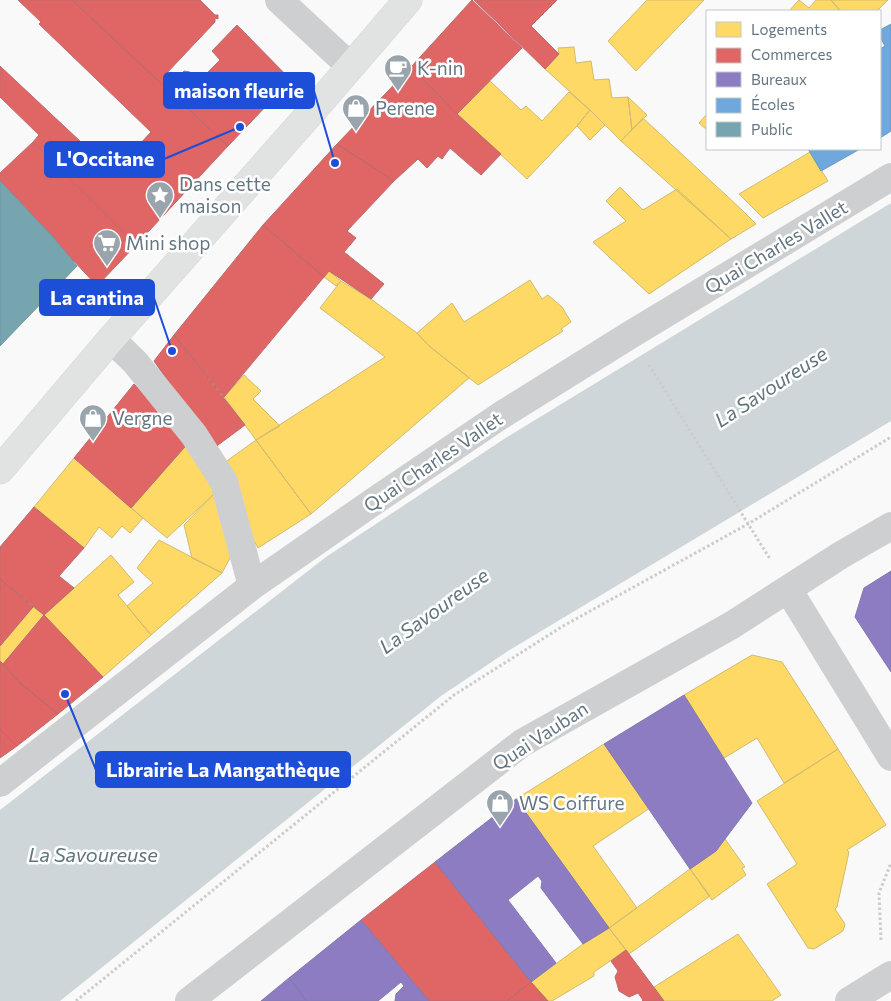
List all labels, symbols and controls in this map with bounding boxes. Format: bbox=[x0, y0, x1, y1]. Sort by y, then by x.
legend bbox=[706, 10, 881, 150]
text: Logements bbox=[751, 20, 827, 38]
text: Commerces bbox=[751, 45, 832, 63]
cafe icon: K-nin bbox=[383, 53, 413, 92]
place label: K-nin bbox=[417, 56, 463, 79]
text: Bureaux bbox=[751, 70, 807, 88]
callout: maison fleurie bbox=[164, 73, 314, 108]
text: maison fleurie bbox=[174, 78, 304, 102]
shop icon: Perene bbox=[341, 93, 371, 132]
text: Écoles bbox=[751, 94, 795, 113]
place label: Perene bbox=[375, 96, 435, 119]
text: Public bbox=[751, 120, 793, 138]
callout: L'Occitane bbox=[45, 142, 164, 177]
text: L'Occitane bbox=[56, 146, 154, 170]
place label: Dans cette maison bbox=[179, 172, 271, 217]
place icon: Dans cette maison bbox=[145, 180, 175, 219]
street label: Quai Charles Vallet bbox=[700, 195, 851, 298]
supermarket icon: Mini shop bbox=[92, 228, 122, 267]
place label: Mini shop bbox=[126, 231, 211, 254]
callout: La cantina bbox=[40, 280, 154, 315]
text: La cantina bbox=[50, 285, 144, 309]
water label: La Savoureuse bbox=[710, 341, 832, 432]
shop icon: Vergne bbox=[78, 403, 108, 442]
place label: Vergne bbox=[112, 406, 173, 429]
street label: Quai Charles Vallet bbox=[359, 407, 507, 517]
water label: La Savoureuse bbox=[374, 562, 493, 658]
street label: Quai Vauban bbox=[488, 696, 592, 775]
callout: Librairie La Mangathèque bbox=[96, 752, 350, 787]
text: Librairie La Mangathèque bbox=[106, 757, 340, 781]
shop icon: WS Coiffure bbox=[485, 788, 515, 827]
place label: WS Coiffure bbox=[519, 791, 625, 814]
water label: La Savoureuse bbox=[28, 842, 158, 866]

